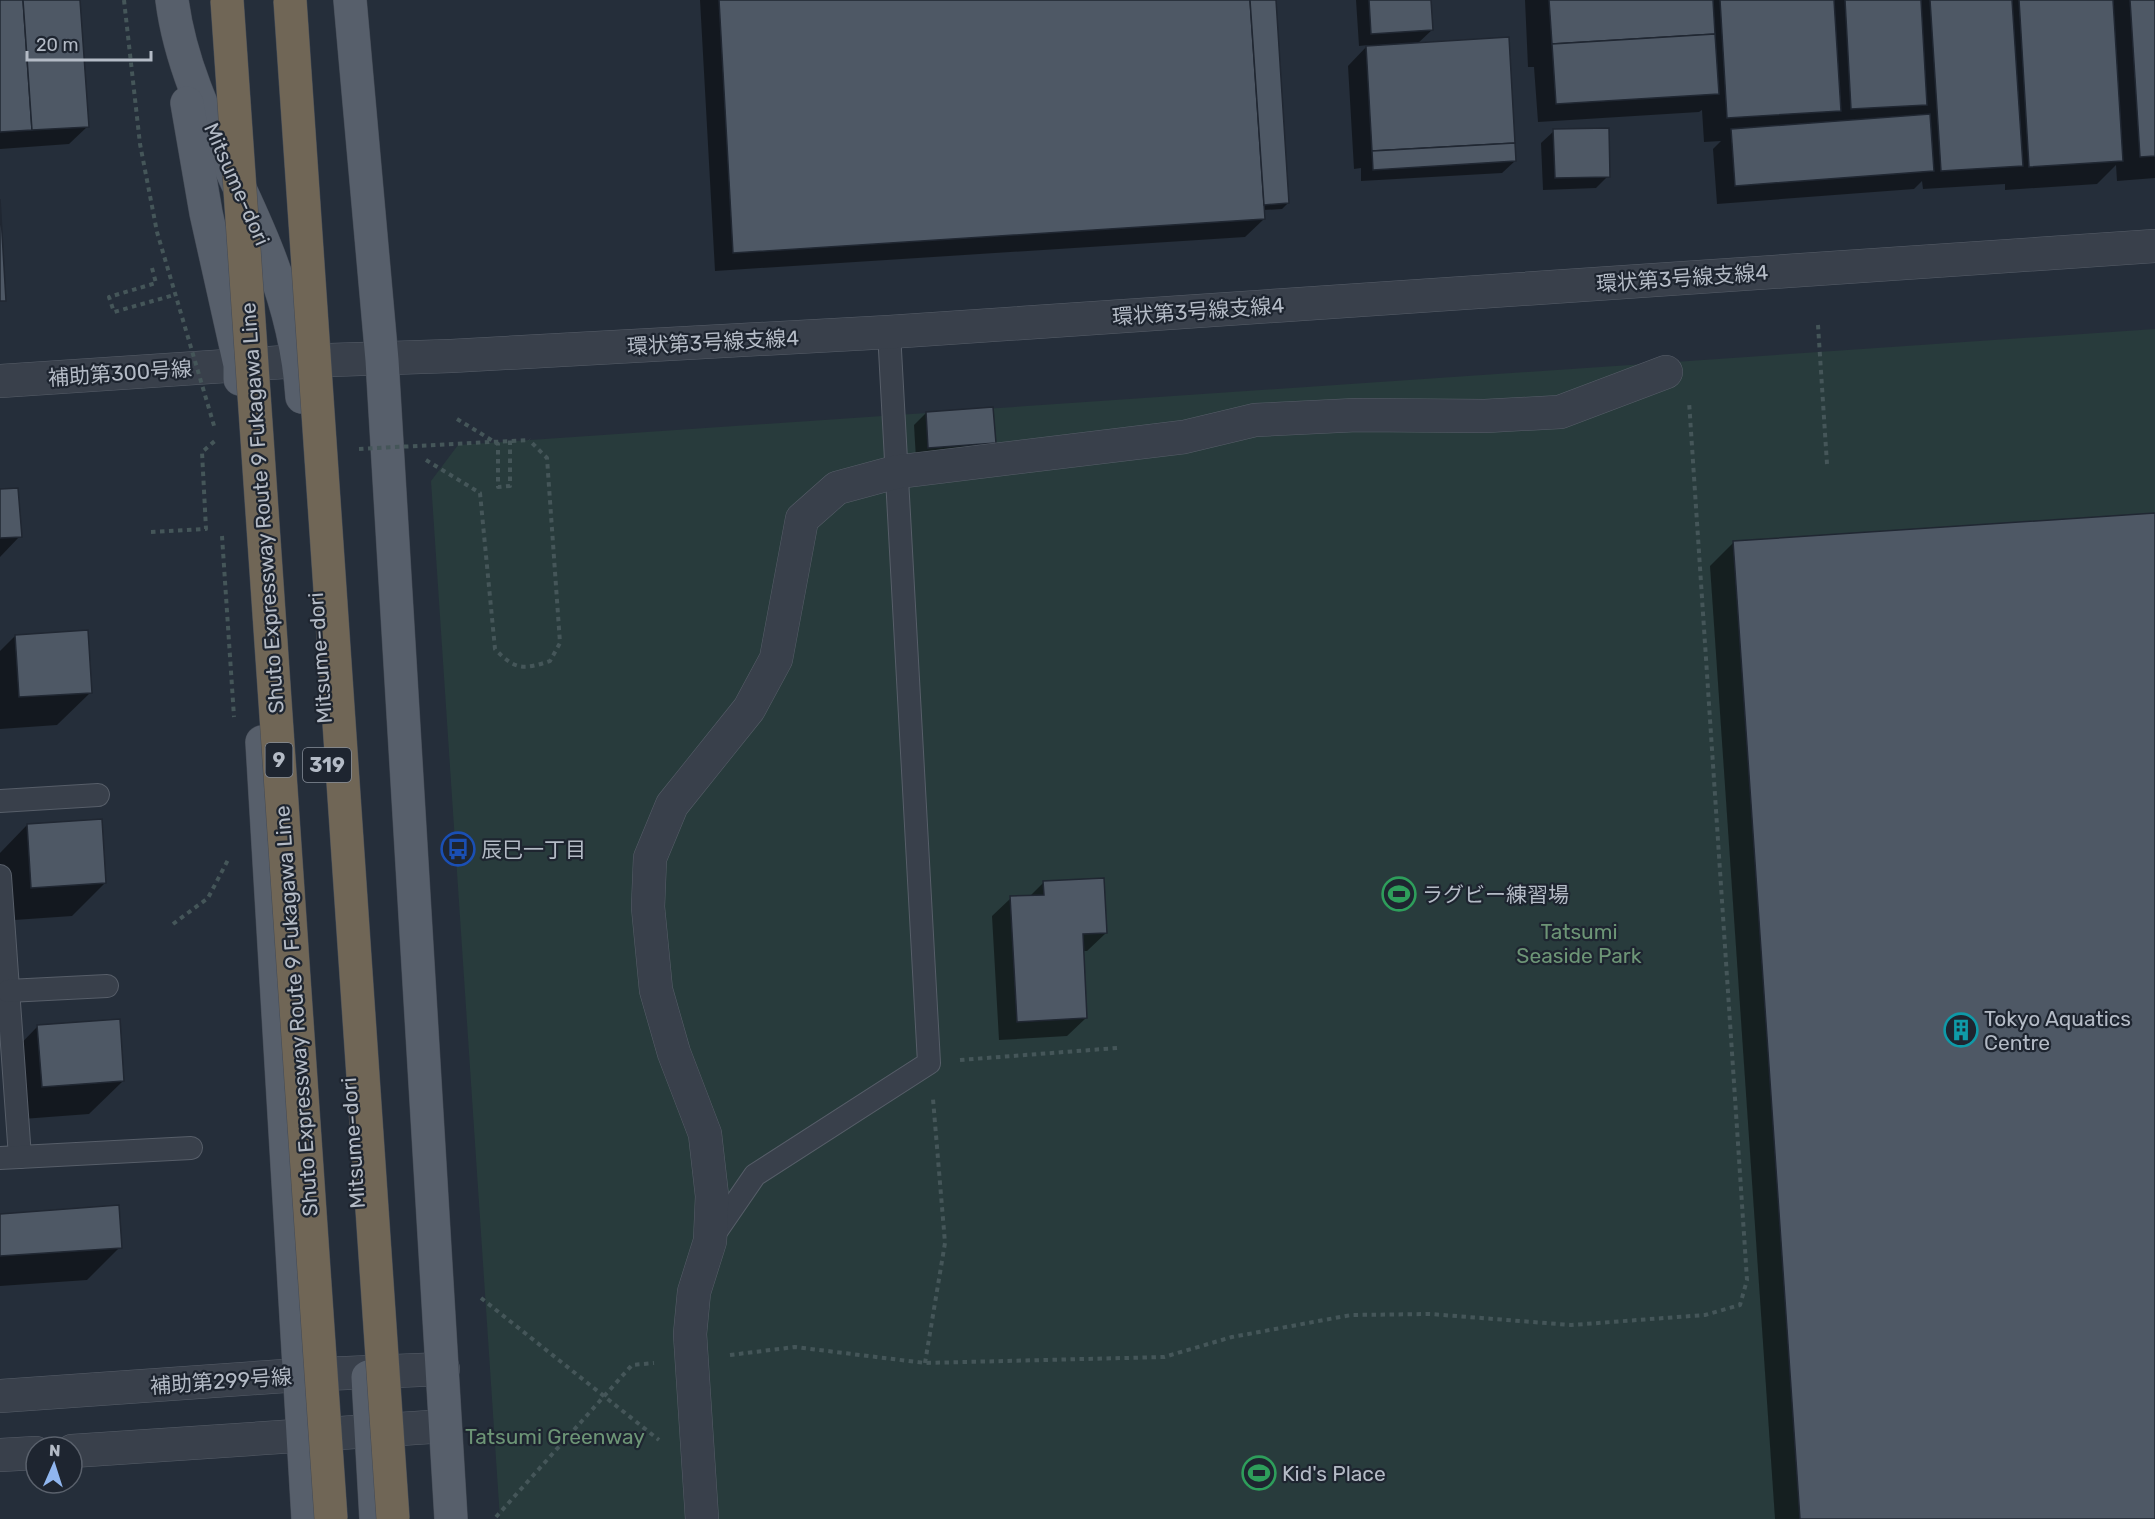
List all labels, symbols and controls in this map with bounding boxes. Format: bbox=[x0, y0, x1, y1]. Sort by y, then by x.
scale bar bbox=[27, 24, 152, 62]
text: 20 m bbox=[36, 34, 78, 56]
street label: Mitsume-dori bbox=[199, 119, 275, 249]
street label: 環状第3号線支線4 bbox=[1595, 260, 1769, 296]
street label: 環状第3号線支線4 bbox=[1111, 293, 1285, 329]
street label: Shuto Expressway Route 9 Fukagawa Line bbox=[235, 302, 289, 714]
street label: 環状第3号線支線4 bbox=[626, 325, 800, 359]
street label: 補助第300号線 bbox=[47, 355, 193, 391]
street label: Mitsume-dori bbox=[303, 592, 337, 724]
road number: 9 bbox=[266, 743, 292, 777]
road number: 319 bbox=[303, 748, 351, 782]
street label: Shuto Expressway Route 9 Fukagawa Line bbox=[269, 805, 323, 1217]
bus stop icon: 辰巳一丁目 bbox=[440, 831, 476, 867]
place label: 辰巳一丁目 bbox=[481, 837, 586, 862]
sports icon: ラグビー練習場 bbox=[1381, 876, 1417, 912]
place label: ラグビー練習場 bbox=[1422, 882, 1569, 907]
park label: Tatsumi Seaside Park bbox=[1516, 919, 1642, 968]
place label: Tokyo Aquatics Centre bbox=[1984, 1006, 2131, 1055]
building icon: Tokyo Aquatics Centre bbox=[1943, 1012, 1979, 1048]
street label: Mitsume-dori bbox=[336, 1077, 370, 1209]
street label: 補助第299号線 bbox=[149, 1364, 293, 1398]
park label: Tatsumi Greenway bbox=[465, 1424, 645, 1449]
north arrow bbox=[24, 1435, 84, 1495]
text: N bbox=[49, 1441, 61, 1460]
sports icon: Kid's Place bbox=[1241, 1455, 1277, 1491]
place label: Kid's Place bbox=[1282, 1461, 1386, 1486]

